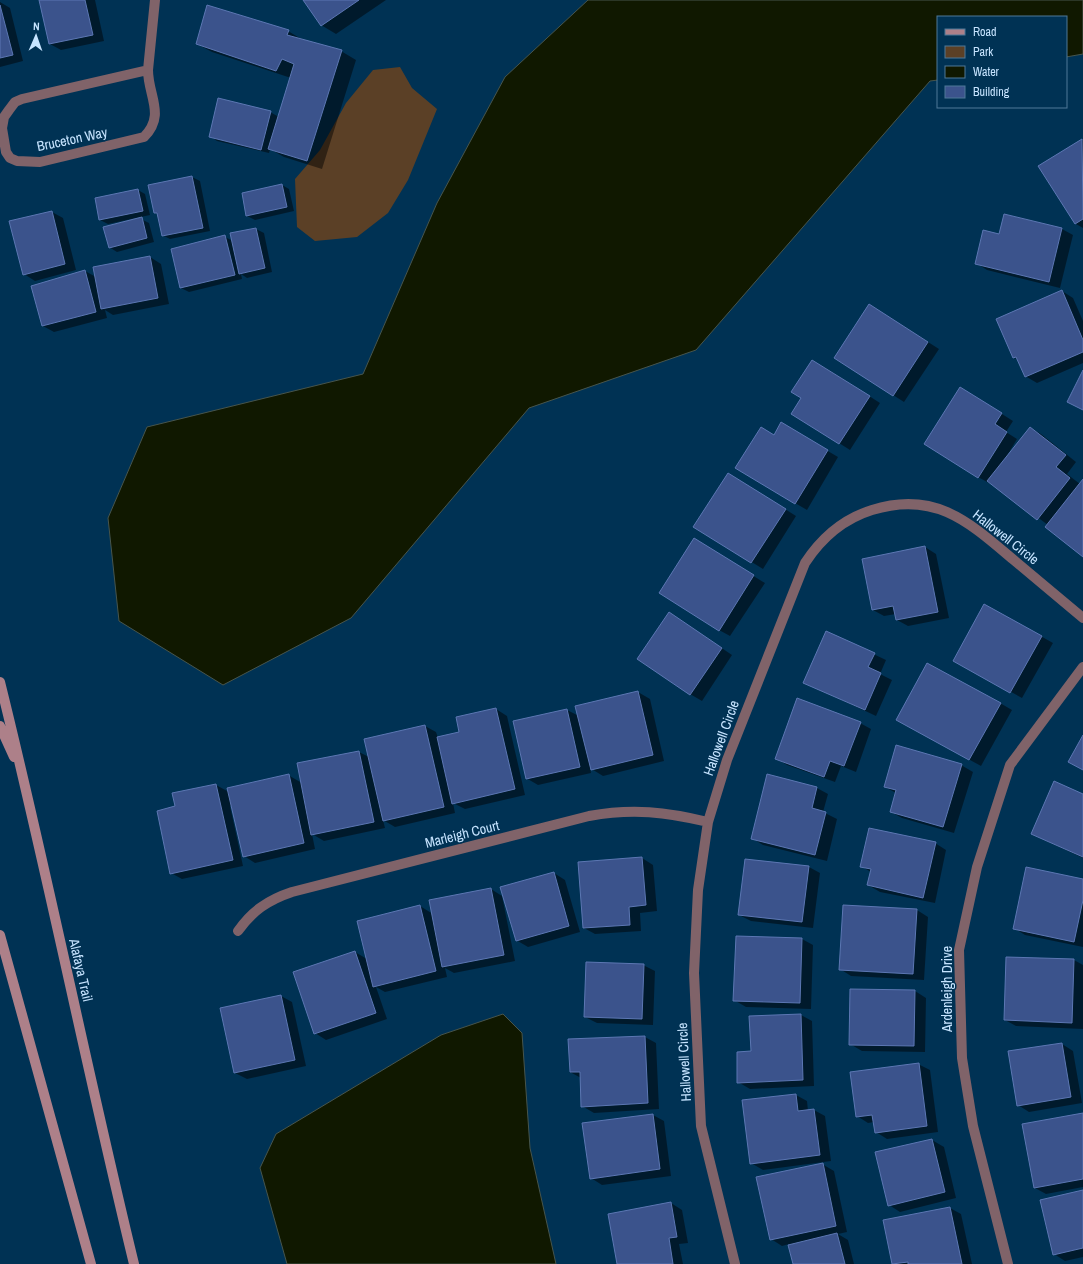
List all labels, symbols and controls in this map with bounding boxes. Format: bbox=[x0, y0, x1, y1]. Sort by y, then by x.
north arrow bbox=[16, 16, 56, 56]
legend bbox=[937, 16, 1067, 108]
text: N bbox=[33, 19, 40, 33]
text: Road bbox=[973, 24, 997, 40]
text: Park bbox=[973, 44, 993, 60]
text: Water bbox=[973, 64, 1000, 80]
text: Building bbox=[973, 84, 1010, 100]
street label: Bruceton Way bbox=[35, 123, 109, 155]
street label: Hallowell Circle bbox=[969, 506, 1043, 568]
street label: Hallowell Circle bbox=[699, 698, 743, 778]
street label: Marleigh Court bbox=[423, 816, 501, 852]
street label: Alafaya Trail bbox=[65, 936, 97, 1003]
street label: Ardenleigh Drive bbox=[938, 946, 956, 1033]
street label: Hallowell Circle bbox=[673, 1022, 695, 1102]

